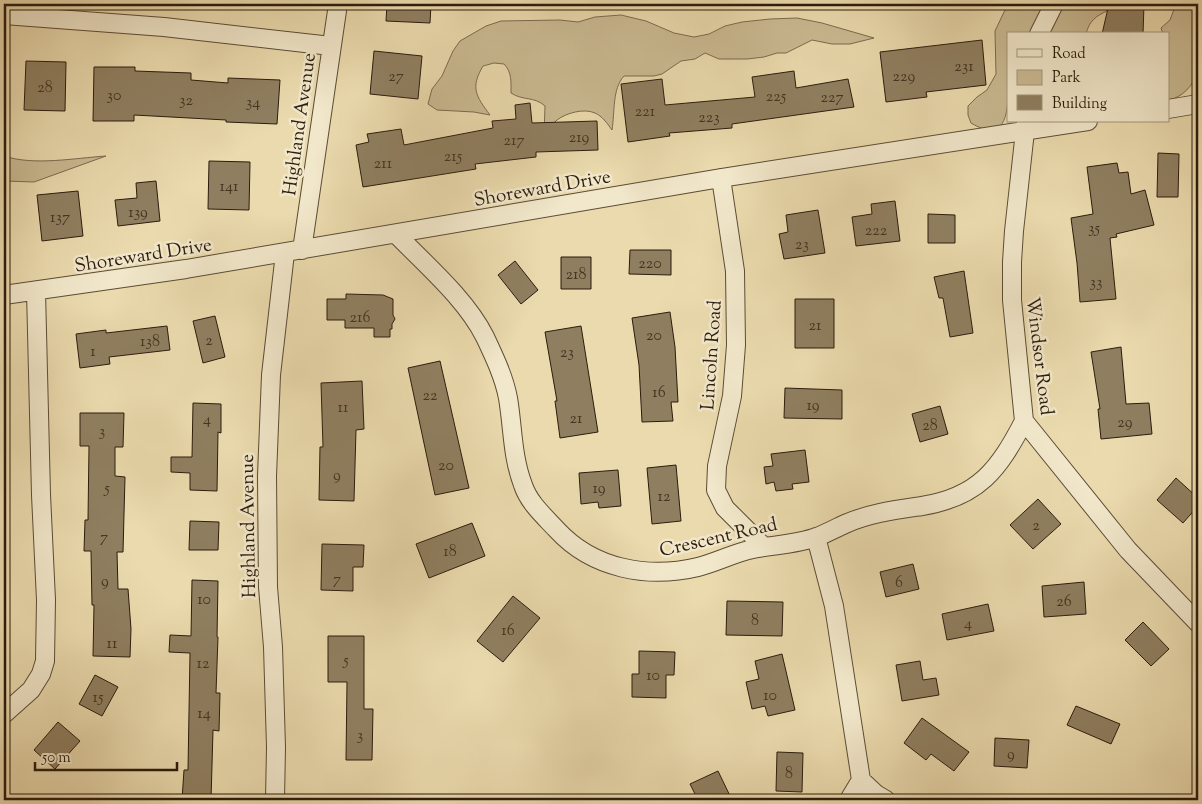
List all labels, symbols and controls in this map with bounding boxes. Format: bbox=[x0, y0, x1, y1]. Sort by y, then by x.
legend bbox=[1007, 32, 1170, 122]
text: Road bbox=[1052, 44, 1086, 65]
street label: Highland Avenue bbox=[277, 51, 324, 198]
house number: 231 bbox=[954, 56, 974, 79]
house number: 27 bbox=[388, 66, 404, 89]
house number: 229 bbox=[893, 66, 916, 89]
text: Park bbox=[1052, 68, 1081, 89]
house number: 28 bbox=[37, 77, 53, 100]
house number: 30 bbox=[107, 85, 121, 108]
house number: 225 bbox=[766, 86, 787, 109]
house number: 227 bbox=[821, 87, 844, 110]
house number: 32 bbox=[179, 90, 193, 113]
house number: 34 bbox=[246, 92, 260, 115]
text: Building bbox=[1052, 94, 1107, 115]
house number: 221 bbox=[635, 101, 656, 124]
house number: 223 bbox=[698, 107, 720, 130]
house number: 219 bbox=[569, 127, 589, 150]
house number: 217 bbox=[504, 130, 524, 153]
house number: 215 bbox=[444, 146, 463, 169]
house number: 211 bbox=[374, 153, 393, 176]
street label: Shoreward Drive bbox=[472, 164, 613, 215]
house number: 141 bbox=[220, 176, 239, 199]
house number: 139 bbox=[128, 202, 148, 225]
house number: 137 bbox=[50, 207, 70, 230]
house number: 35 bbox=[1088, 218, 1100, 241]
house number: 222 bbox=[865, 220, 888, 243]
street label: Shoreward Drive bbox=[73, 232, 214, 281]
house number: 23 bbox=[795, 234, 809, 257]
house number: 220 bbox=[638, 253, 662, 276]
house number: 218 bbox=[566, 264, 586, 287]
house number: 33 bbox=[1090, 272, 1102, 295]
street label: Windsor Road bbox=[1018, 296, 1059, 417]
street label: Lincoln Road bbox=[695, 299, 730, 411]
house number: 216 bbox=[350, 307, 370, 330]
house number: 21 bbox=[809, 315, 822, 338]
house number: 20 bbox=[646, 325, 662, 348]
house number: 2 bbox=[205, 330, 213, 353]
house number: 138 bbox=[140, 331, 160, 354]
house number: 1 bbox=[90, 341, 96, 364]
house number: 23 bbox=[560, 342, 574, 365]
house number: 16 bbox=[652, 382, 666, 405]
house number: 22 bbox=[423, 385, 438, 408]
house number: 19 bbox=[806, 395, 820, 418]
house number: 11 bbox=[338, 397, 349, 420]
house number: 21 bbox=[570, 408, 583, 431]
house number: 4 bbox=[203, 409, 211, 432]
house number: 29 bbox=[1117, 412, 1133, 435]
house number: 28 bbox=[922, 415, 938, 438]
house number: 3 bbox=[99, 421, 105, 444]
street label: Highland Avenue bbox=[235, 454, 264, 598]
house number: 20 bbox=[438, 455, 454, 478]
house number: 9 bbox=[333, 465, 341, 488]
house number: 5 bbox=[103, 478, 110, 501]
house number: 19 bbox=[592, 478, 606, 501]
house number: 12 bbox=[658, 486, 671, 509]
street label: Crescent Road bbox=[657, 512, 780, 565]
house number: 2 bbox=[1032, 515, 1040, 538]
house number: 7 bbox=[100, 527, 108, 550]
house number: 18 bbox=[443, 541, 457, 564]
house number: 7 bbox=[333, 569, 341, 592]
house number: 9 bbox=[101, 571, 109, 594]
house number: 6 bbox=[895, 572, 903, 595]
house number: 10 bbox=[197, 589, 211, 612]
house number: 26 bbox=[1056, 591, 1072, 614]
house number: 8 bbox=[751, 610, 759, 633]
house number: 4 bbox=[964, 613, 972, 636]
house number: 16 bbox=[501, 620, 515, 643]
house number: 11 bbox=[107, 633, 118, 656]
house number: 5 bbox=[342, 650, 349, 673]
house number: 12 bbox=[197, 653, 210, 676]
house number: 10 bbox=[646, 665, 660, 688]
house number: 10 bbox=[763, 685, 777, 708]
house number: 15 bbox=[93, 687, 104, 710]
house number: 14 bbox=[197, 703, 211, 726]
house number: 3 bbox=[357, 725, 363, 748]
scale bar bbox=[35, 739, 178, 771]
house number: 9 bbox=[1007, 744, 1015, 767]
text: 50 m bbox=[41, 748, 71, 769]
house number: 8 bbox=[785, 763, 793, 786]

